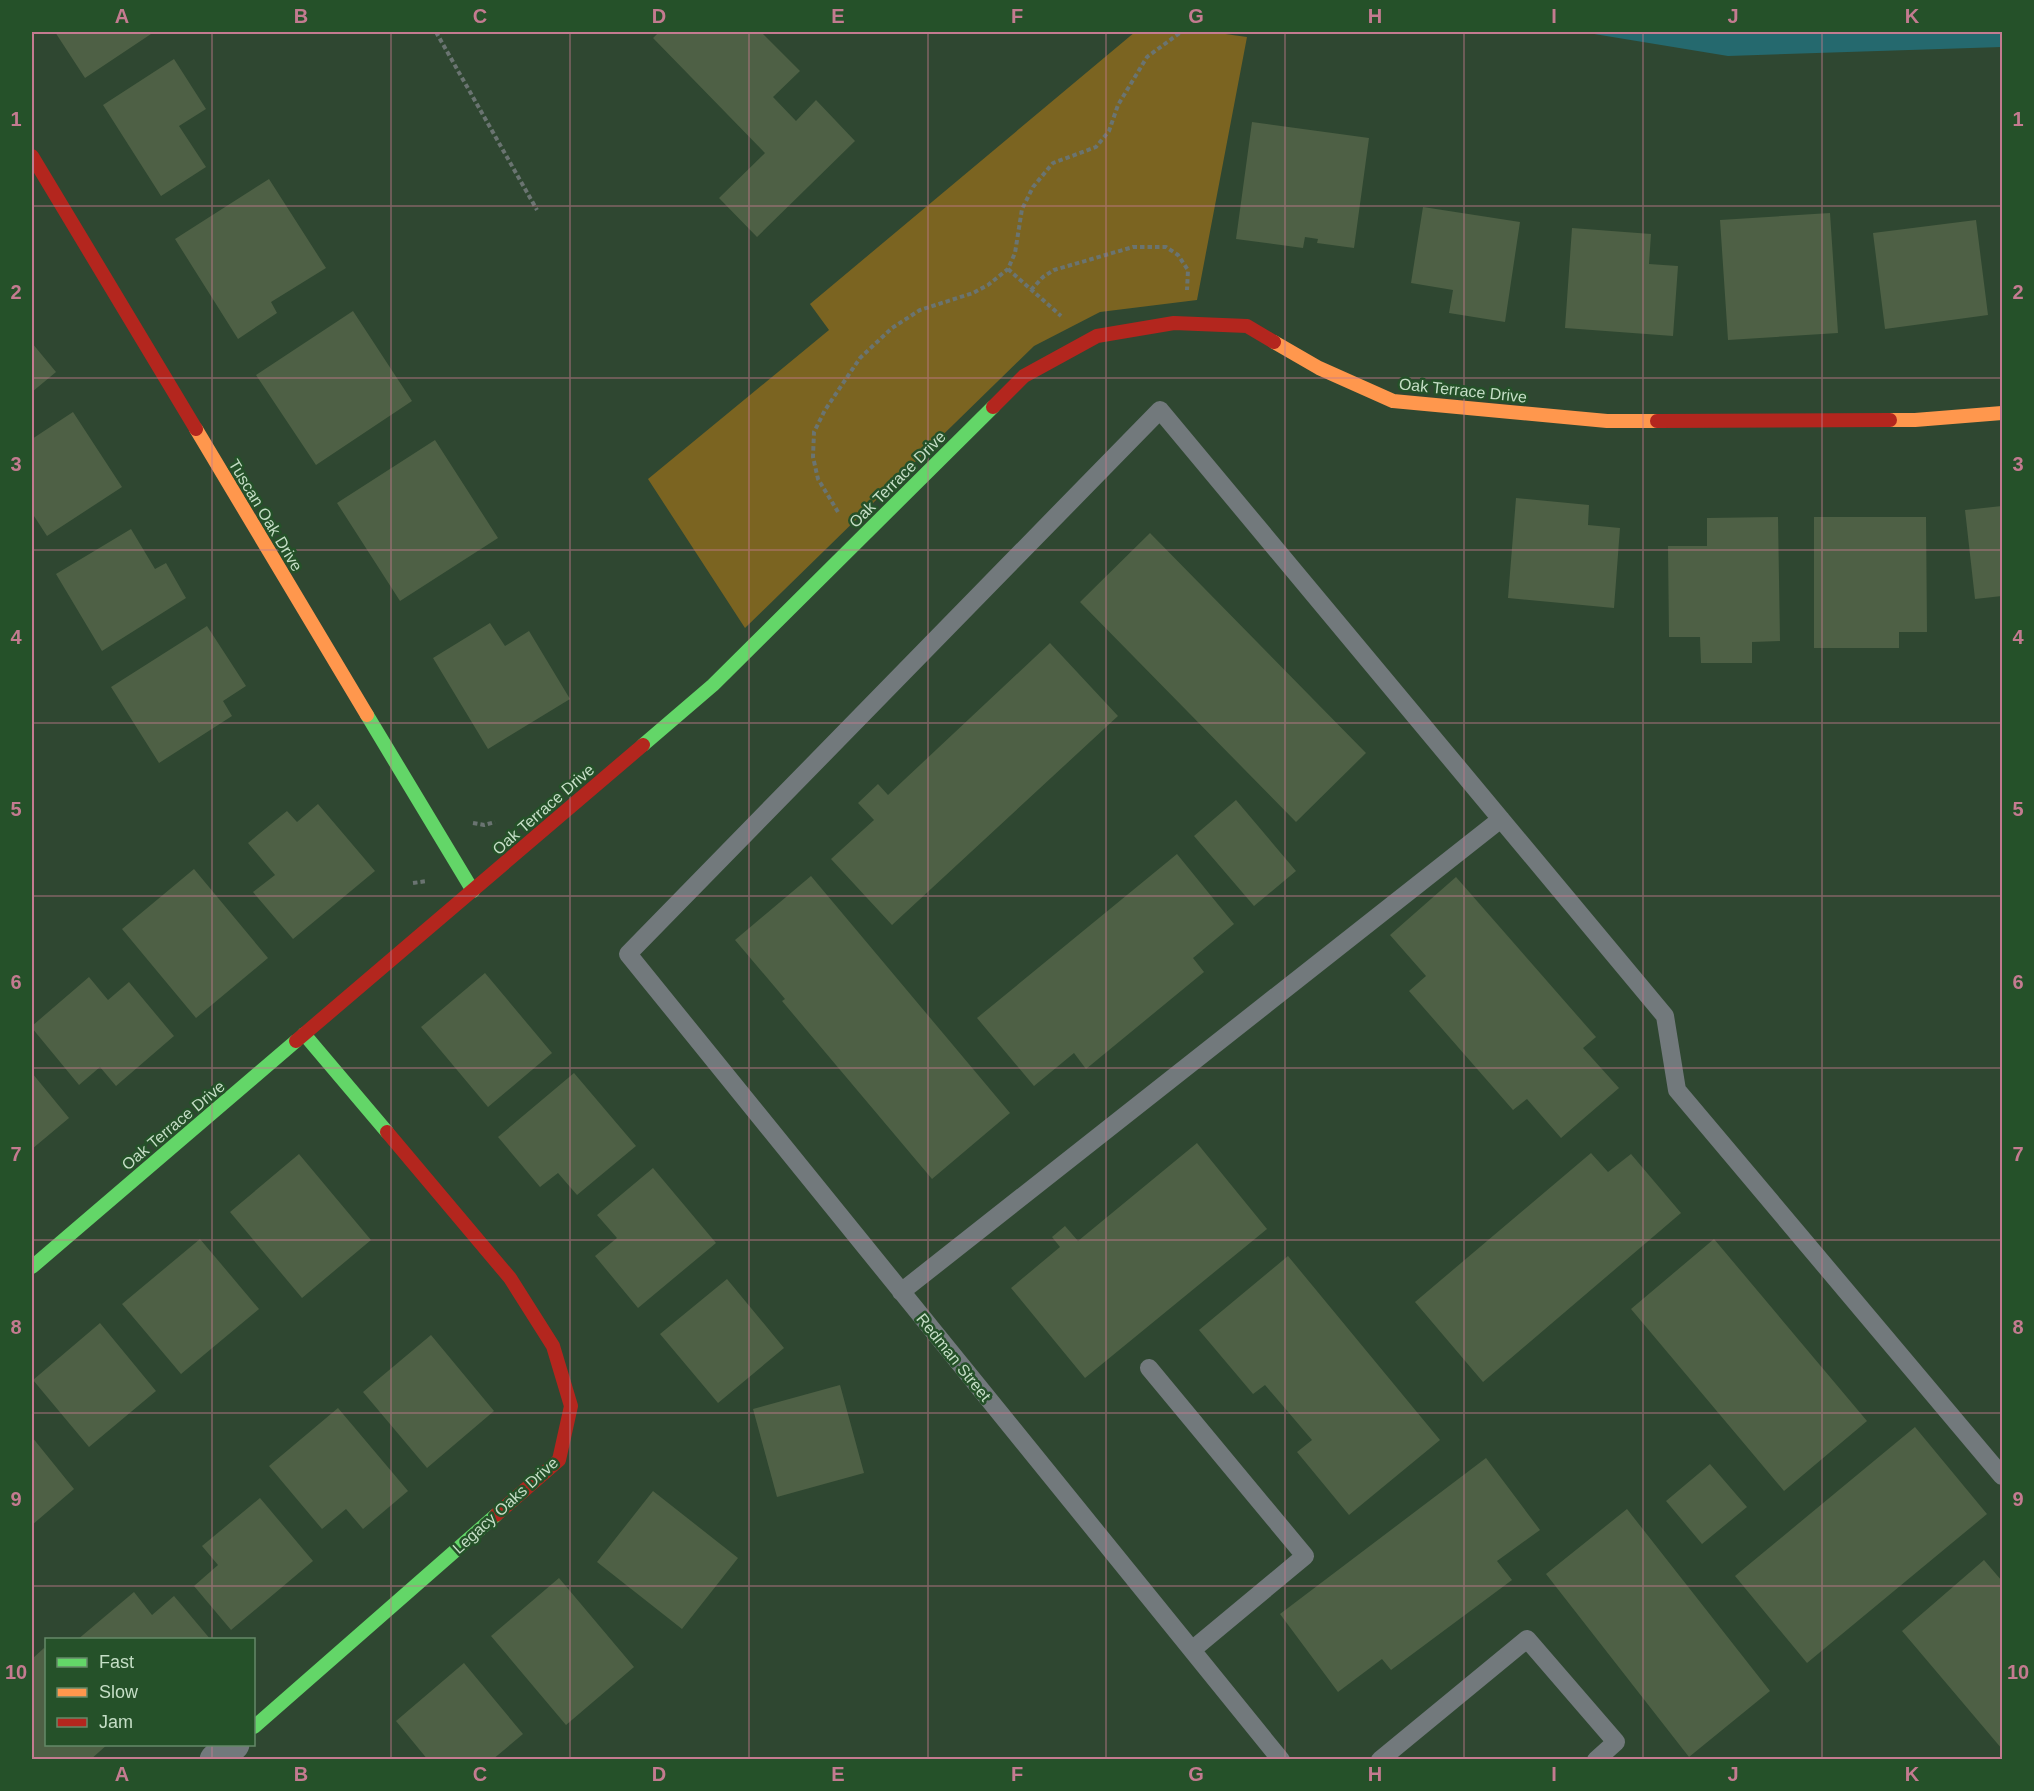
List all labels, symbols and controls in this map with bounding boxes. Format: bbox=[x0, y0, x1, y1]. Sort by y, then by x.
text: A bbox=[115, 5, 129, 27]
text: B bbox=[294, 5, 308, 27]
text: C bbox=[473, 5, 487, 27]
text: D bbox=[652, 5, 666, 27]
text: E bbox=[831, 5, 845, 27]
text: F bbox=[1011, 5, 1023, 27]
text: G bbox=[1188, 5, 1204, 27]
text: H bbox=[1368, 5, 1382, 27]
text: I bbox=[1551, 5, 1557, 27]
text: J bbox=[1727, 5, 1739, 27]
text: K bbox=[1905, 5, 1920, 27]
text: 1 bbox=[10, 108, 22, 130]
text: 1 bbox=[2012, 108, 2024, 130]
text: 2 bbox=[10, 281, 22, 303]
text: 2 bbox=[2012, 281, 2024, 303]
street label: Oak Terrace Drive bbox=[1398, 375, 1528, 406]
street label: Oak Terrace Drive bbox=[846, 428, 949, 531]
text: 3 bbox=[10, 453, 22, 475]
text: 3 bbox=[2012, 453, 2024, 475]
street label: Tuscan Oak Drive bbox=[225, 456, 306, 574]
text: 4 bbox=[10, 626, 22, 648]
text: 4 bbox=[2012, 626, 2024, 648]
street label: Oak Terrace Drive bbox=[489, 761, 598, 858]
text: 5 bbox=[10, 798, 22, 820]
text: 5 bbox=[2012, 798, 2024, 820]
text: 6 bbox=[10, 971, 22, 993]
text: 6 bbox=[2012, 971, 2024, 993]
street label: Oak Terrace Drive bbox=[119, 1077, 228, 1173]
text: 7 bbox=[10, 1143, 22, 1165]
text: 7 bbox=[2012, 1143, 2024, 1165]
street label: Redman Street bbox=[913, 1310, 994, 1405]
text: 8 bbox=[10, 1316, 22, 1338]
text: 8 bbox=[2012, 1316, 2024, 1338]
street label: Legacy Oaks Drive bbox=[449, 1454, 561, 1557]
text: 9 bbox=[10, 1488, 22, 1510]
text: 9 bbox=[2012, 1488, 2024, 1510]
legend bbox=[45, 1638, 255, 1746]
text: Fast bbox=[99, 1652, 134, 1672]
text: 10 bbox=[5, 1661, 27, 1683]
text: 10 bbox=[2007, 1661, 2029, 1683]
text: Slow bbox=[99, 1682, 139, 1702]
text: Jam bbox=[99, 1712, 133, 1732]
text: A bbox=[115, 1763, 129, 1785]
text: B bbox=[294, 1763, 308, 1785]
text: C bbox=[473, 1763, 487, 1785]
text: D bbox=[652, 1763, 666, 1785]
text: E bbox=[831, 1763, 845, 1785]
text: F bbox=[1011, 1763, 1023, 1785]
text: G bbox=[1188, 1763, 1204, 1785]
text: H bbox=[1368, 1763, 1382, 1785]
text: I bbox=[1551, 1763, 1557, 1785]
text: J bbox=[1727, 1763, 1739, 1785]
text: K bbox=[1905, 1763, 1920, 1785]

